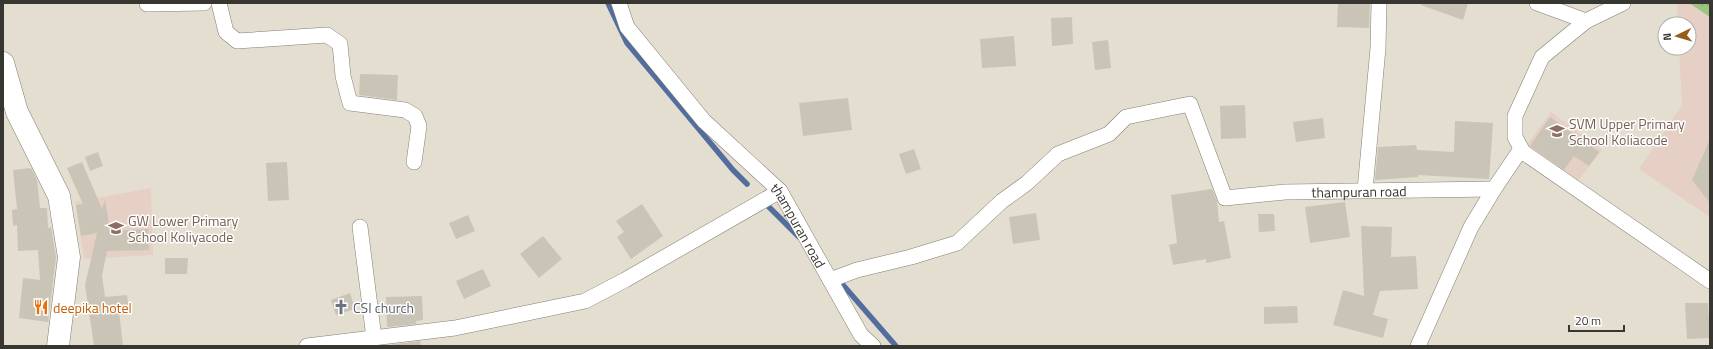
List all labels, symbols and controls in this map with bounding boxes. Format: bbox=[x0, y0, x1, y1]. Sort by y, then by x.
north arrow bbox=[1657, 16, 1697, 56]
text: N bbox=[1659, 32, 1675, 41]
place label: SVM Upper Primary School Koliacode bbox=[1569, 113, 1685, 150]
school or university icon: SVM Upper Primary School Koliacode bbox=[1548, 122, 1566, 140]
street label: thampuran road bbox=[767, 177, 832, 271]
street label: thampuran road bbox=[1311, 180, 1407, 202]
place label: GW Lower Primary School Koliyacode bbox=[128, 210, 238, 247]
school or university icon: GW Lower Primary School Koliyacode bbox=[107, 219, 125, 237]
place label: deepika hotel bbox=[53, 297, 132, 318]
place label: CSI church bbox=[353, 297, 414, 318]
restaurant icon: deepika hotel bbox=[32, 298, 50, 316]
church icon: CSI church bbox=[332, 298, 350, 316]
scale bar bbox=[1569, 307, 1624, 333]
text: 20 m bbox=[1575, 311, 1601, 330]

